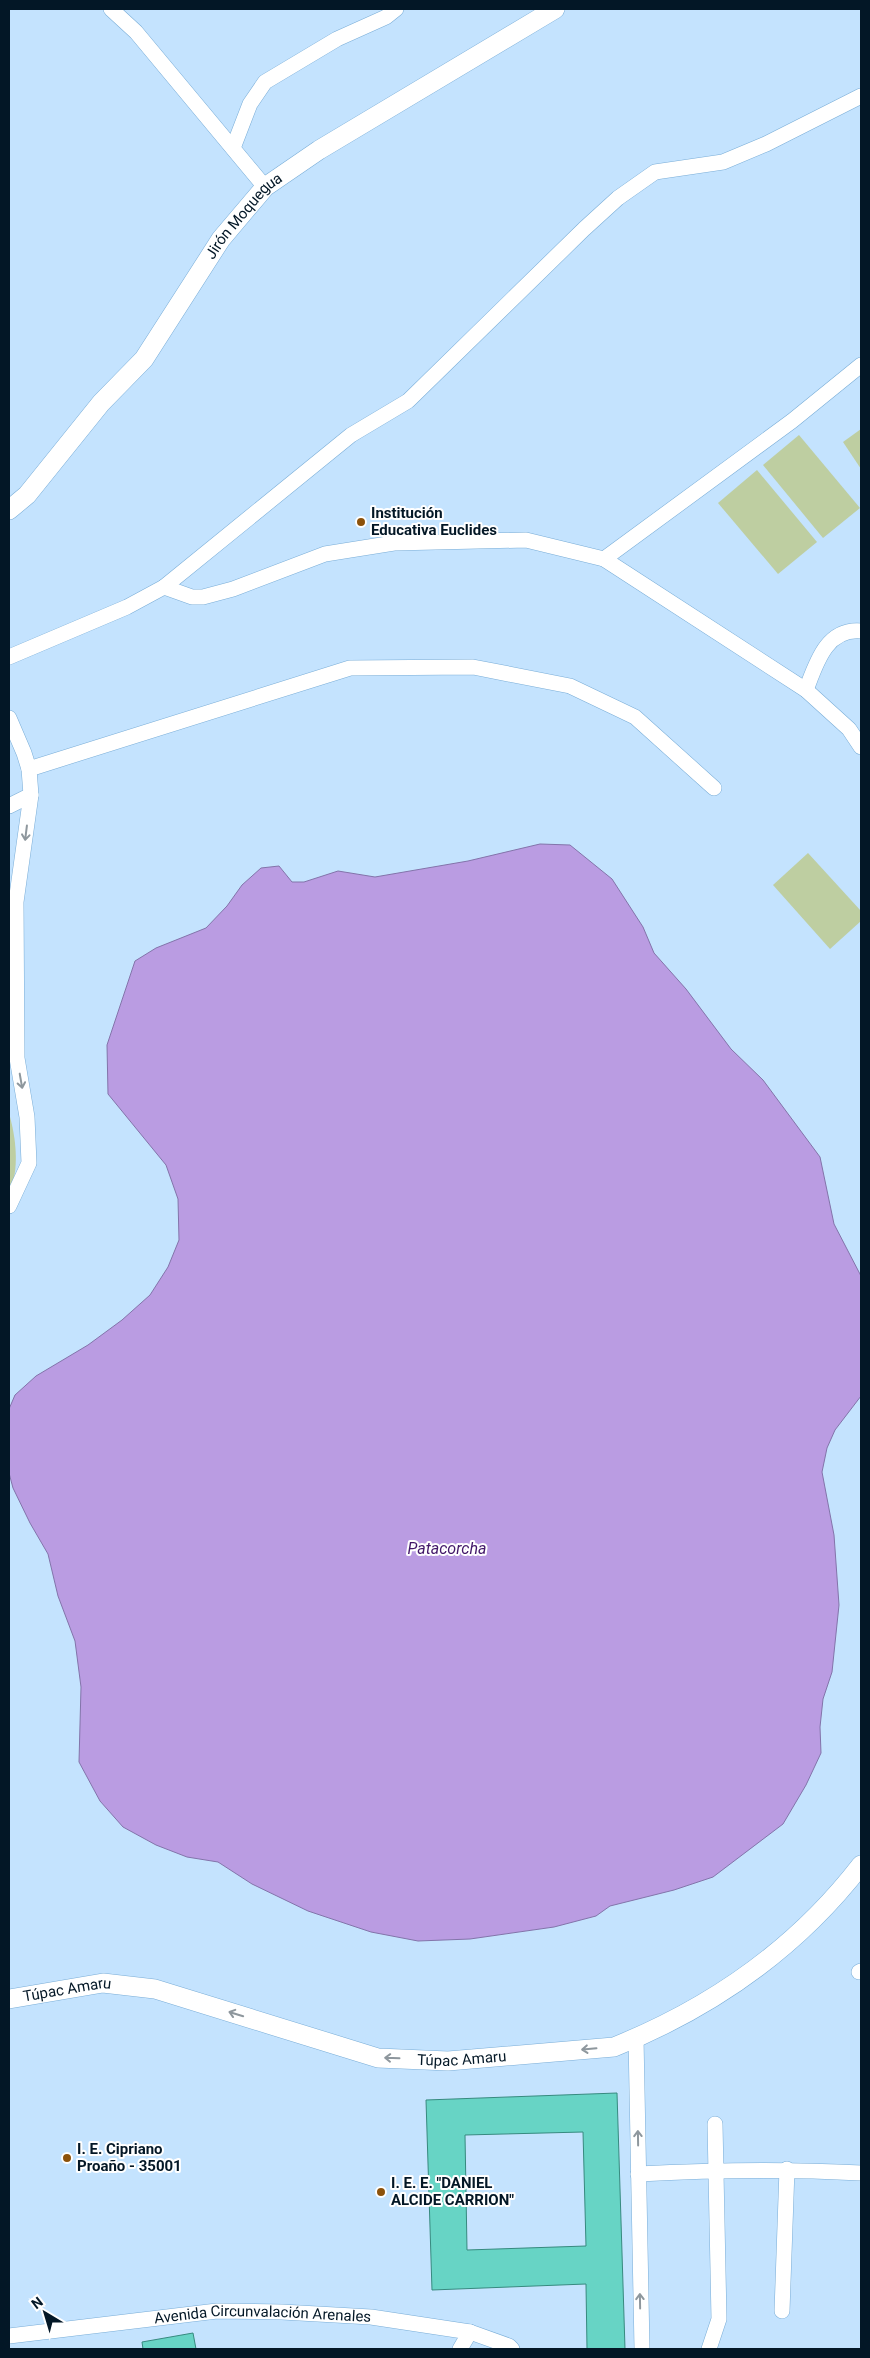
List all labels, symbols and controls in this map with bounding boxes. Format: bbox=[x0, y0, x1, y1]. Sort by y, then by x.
street label: Jirón Moquegua bbox=[202, 169, 286, 262]
place label: Institución Educativa Euclides bbox=[371, 504, 497, 539]
marker: Institución Educativa Euclides bbox=[355, 516, 367, 528]
one-way arrow bbox=[21, 824, 31, 840]
one-way arrow bbox=[16, 1073, 26, 1089]
water label: Patacorcha bbox=[408, 1539, 486, 1558]
street label: Túpac Amaru bbox=[22, 1974, 112, 2005]
one-way arrow bbox=[229, 2009, 245, 2019]
one-way arrow bbox=[581, 2044, 597, 2054]
street label: Túpac Amaru bbox=[417, 2047, 507, 2070]
one-way arrow bbox=[384, 2054, 400, 2063]
one-way arrow bbox=[633, 2130, 642, 2146]
place label: I. E. Cipriano Proaño - 35001 bbox=[77, 2140, 182, 2175]
marker: I. E. Cipriano Proaño - 35001 bbox=[61, 2152, 73, 2164]
place label: I. E. E. "DANIEL ALCIDE CARRION" bbox=[391, 2174, 514, 2209]
marker: I. E. E. "DANIEL ALCIDE CARRION" bbox=[375, 2186, 387, 2198]
north arrow bbox=[20, 2288, 70, 2338]
text: N bbox=[28, 2293, 46, 2312]
one-way arrow bbox=[636, 2293, 645, 2309]
street label: Avenida Circunvalación Arenales bbox=[153, 2302, 372, 2327]

